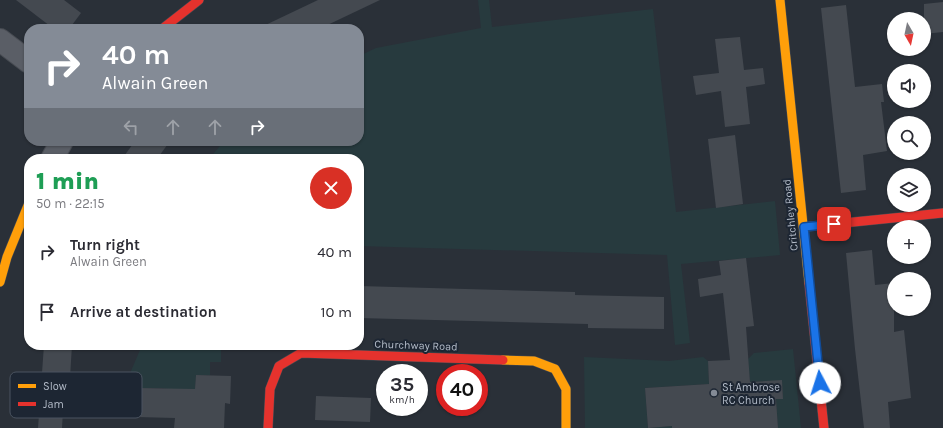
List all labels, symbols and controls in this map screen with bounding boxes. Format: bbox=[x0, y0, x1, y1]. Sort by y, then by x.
north arrow bbox=[887, 12, 931, 56]
map controls bbox=[887, 12, 931, 316]
text: 40 m bbox=[102, 38, 170, 71]
icon: right bbox=[36, 40, 88, 92]
button: sound bbox=[887, 64, 931, 108]
text: Alwain Green bbox=[102, 72, 208, 94]
icon: left bbox=[120, 116, 142, 138]
icon: ahead bbox=[162, 116, 184, 138]
icon: ahead bbox=[204, 116, 226, 138]
icon: right bbox=[246, 116, 268, 138]
button: search bbox=[887, 116, 931, 160]
text: 1 min bbox=[36, 167, 99, 195]
button: close bbox=[310, 167, 352, 209]
button: layers bbox=[887, 168, 931, 212]
street label: Critchley Road bbox=[780, 178, 801, 252]
text: 50 m · 22:15 bbox=[36, 196, 105, 211]
pin bbox=[817, 207, 851, 241]
icon: arrive bbox=[823, 213, 845, 235]
button: + bbox=[887, 220, 931, 264]
text: Turn right bbox=[70, 236, 140, 254]
icon: right bbox=[36, 241, 58, 263]
text: 40 m bbox=[317, 243, 352, 261]
text: Alwain Green bbox=[70, 254, 147, 269]
button: − bbox=[887, 272, 931, 316]
icon: arrive bbox=[36, 301, 58, 323]
text: Arrive at destination bbox=[70, 303, 217, 321]
text: 10 m bbox=[321, 303, 352, 321]
street label: Churchway Road bbox=[374, 338, 458, 353]
position arrow bbox=[799, 362, 841, 404]
speed limit sign: 40 bbox=[436, 364, 488, 416]
legend bbox=[10, 372, 142, 418]
text: 35 bbox=[390, 373, 414, 396]
text: Slow bbox=[43, 380, 67, 393]
place label: St Ambrose RC Church bbox=[722, 381, 780, 407]
marker: St Ambrose RC Church bbox=[709, 388, 719, 398]
text: km/h bbox=[389, 394, 415, 406]
text: Jam bbox=[43, 398, 64, 411]

